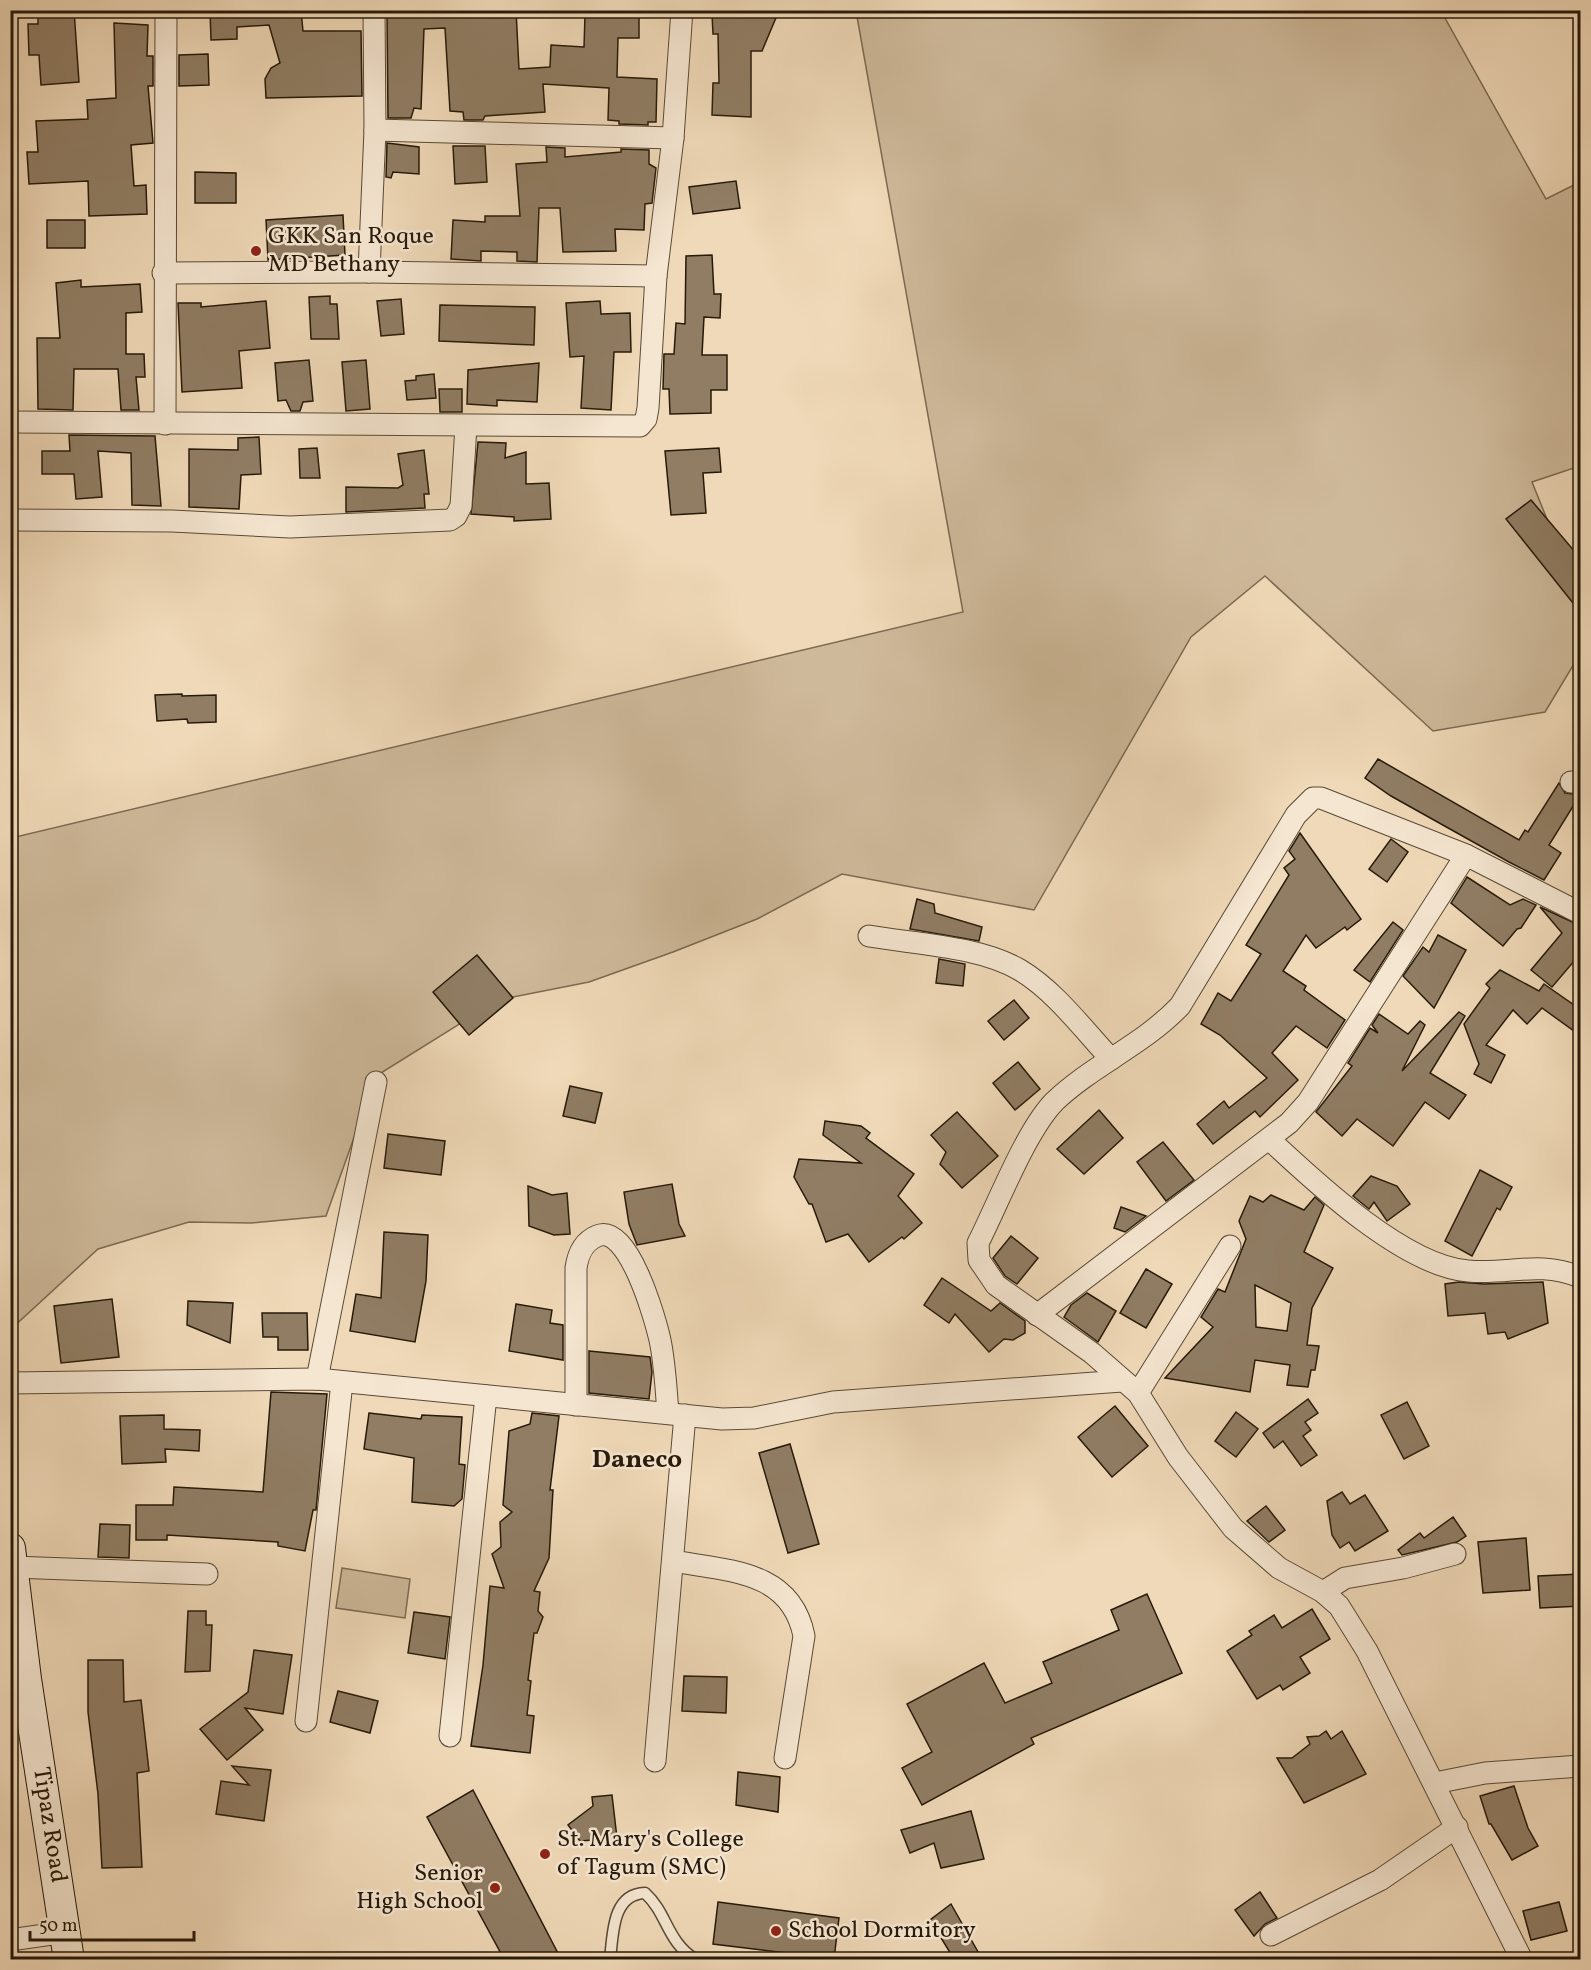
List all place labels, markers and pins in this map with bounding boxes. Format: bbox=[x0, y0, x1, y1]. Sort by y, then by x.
place label: GKK San Roque MD Bethany bbox=[268, 220, 434, 282]
marker: GKK San Roque MD Bethany bbox=[249, 244, 263, 258]
place label: St. Mary's College of Tagum (SMC) bbox=[557, 1823, 744, 1885]
marker: St. Mary's College of Tagum (SMC) bbox=[538, 1847, 552, 1861]
place label: Senior High School bbox=[356, 1857, 483, 1919]
marker: Senior High School bbox=[488, 1881, 502, 1895]
place label: School Dormitory bbox=[788, 1914, 976, 1948]
marker: School Dormitory bbox=[769, 1924, 783, 1938]

